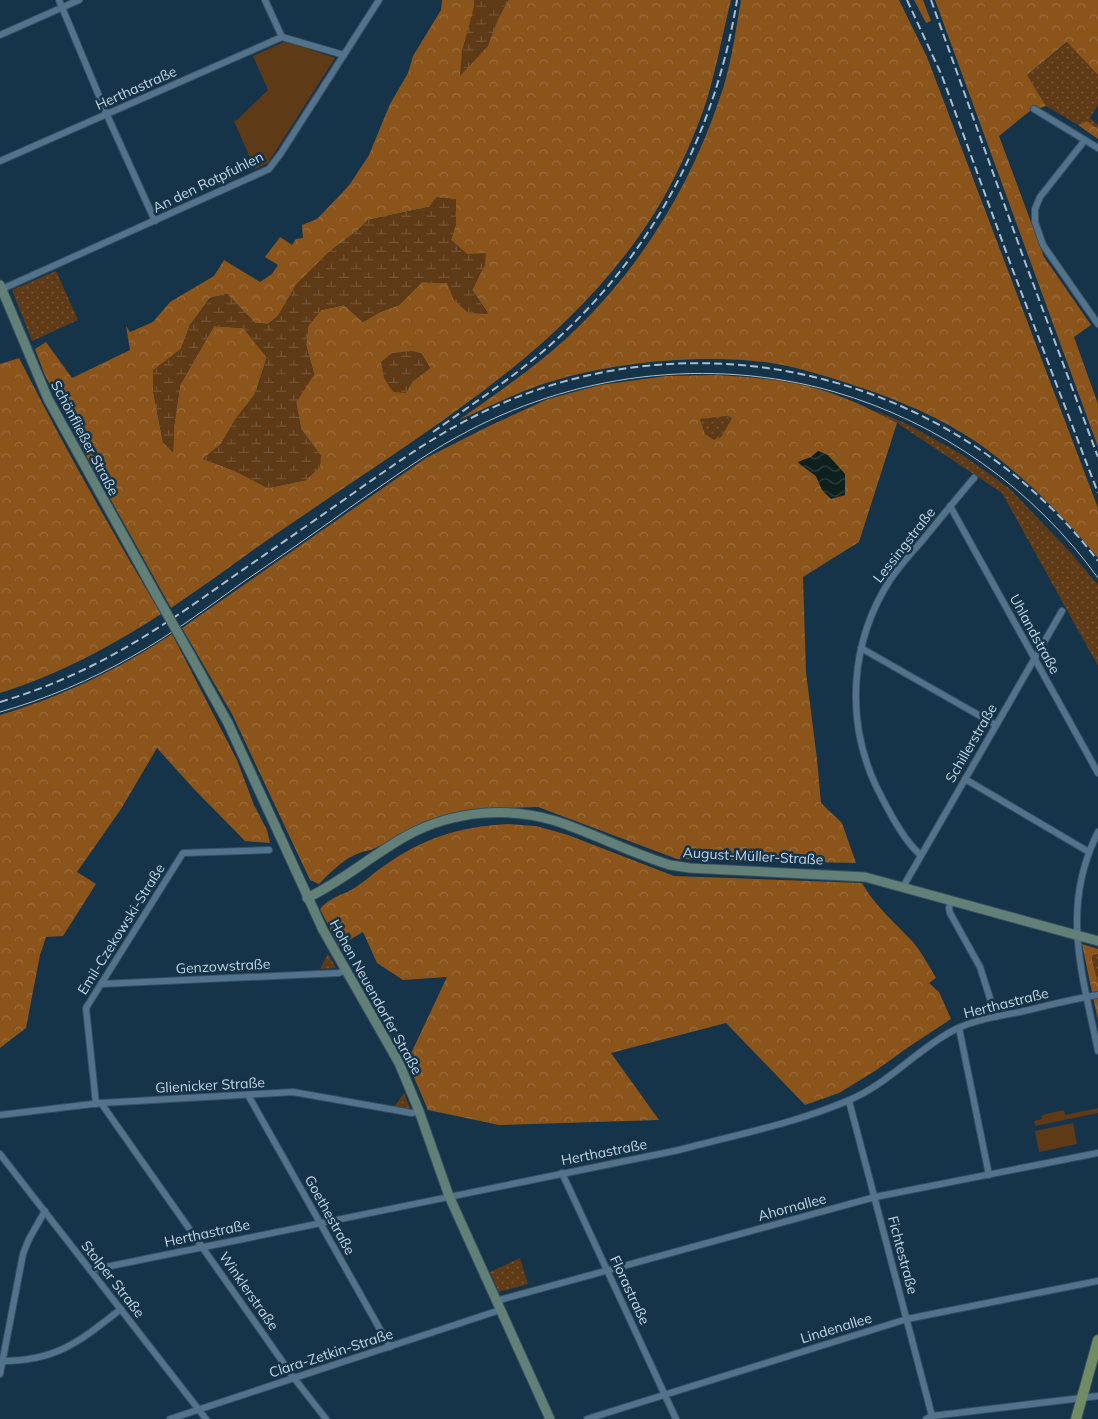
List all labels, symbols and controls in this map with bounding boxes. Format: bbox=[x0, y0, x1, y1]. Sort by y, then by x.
street label: Herthastraße bbox=[93, 62, 179, 114]
street label: An den Rotpfuhlen bbox=[150, 147, 266, 217]
street label: Schönfließer Straße bbox=[47, 377, 123, 499]
street label: Lessingstraße bbox=[869, 504, 939, 586]
street label: Uhlandstraße bbox=[1006, 591, 1064, 677]
street label: Schillerstraße bbox=[941, 700, 1001, 786]
street label: August-Müller-Straße bbox=[682, 843, 824, 869]
street label: Emil-Czekowski-Straße bbox=[73, 860, 169, 998]
street label: Hohen Neuendorfer Straße bbox=[326, 916, 426, 1078]
street label: Genzowstraße bbox=[175, 955, 271, 977]
street label: Herthastraße bbox=[962, 984, 1050, 1022]
street label: Glienicker Straße bbox=[155, 1073, 265, 1097]
street label: Herthastraße bbox=[560, 1135, 648, 1169]
street label: Goethestraße bbox=[301, 1172, 359, 1258]
street label: Ahornallee bbox=[756, 1189, 828, 1225]
street label: Fichtestraße bbox=[884, 1214, 922, 1296]
street label: Herthastraße bbox=[163, 1215, 251, 1251]
street label: Stolper Straße bbox=[77, 1237, 149, 1321]
street label: Winklerstraße bbox=[215, 1248, 283, 1334]
street label: Florastraße bbox=[606, 1253, 654, 1327]
street label: Lindenallee bbox=[798, 1309, 874, 1347]
street label: Clara-Zetkin-Straße bbox=[267, 1324, 395, 1382]

